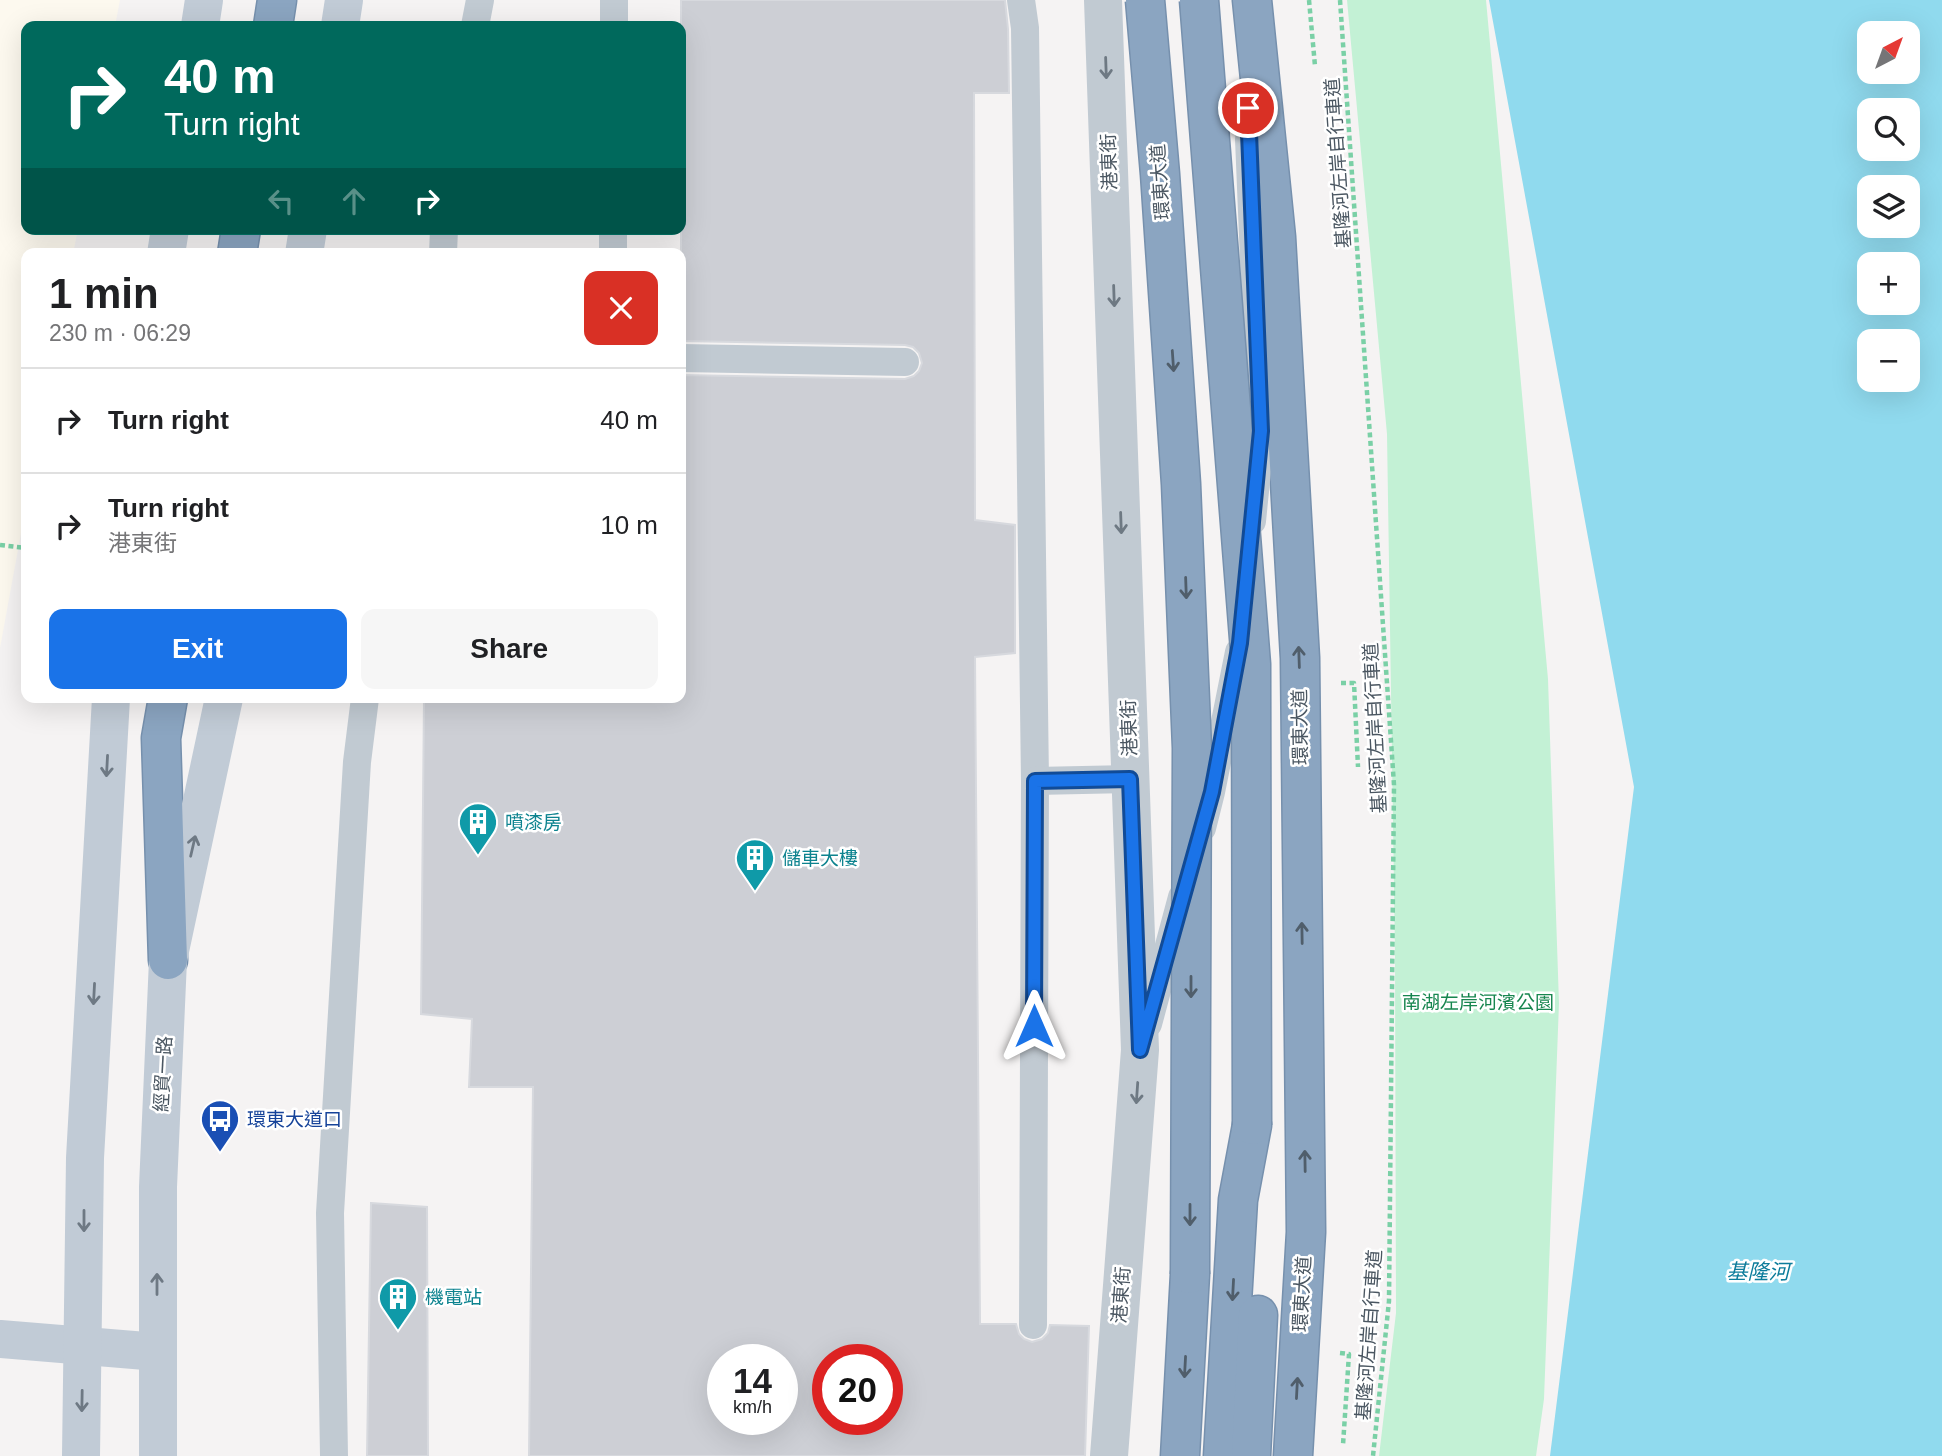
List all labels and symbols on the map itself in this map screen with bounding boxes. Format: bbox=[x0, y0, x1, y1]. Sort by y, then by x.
north arrow bbox=[1857, 21, 1920, 84]
one-way arrow bbox=[1099, 56, 1112, 79]
street label: 基隆河左岸自行車道 bbox=[1322, 77, 1354, 249]
pin bbox=[1218, 78, 1278, 138]
street label: 港東街 bbox=[1098, 133, 1120, 191]
street label: 環東大道 bbox=[1147, 143, 1173, 221]
one-way arrow bbox=[1107, 284, 1120, 307]
one-way arrow bbox=[1167, 349, 1180, 372]
one-way arrow bbox=[1115, 511, 1128, 534]
one-way arrow bbox=[1179, 577, 1192, 600]
street label: 基隆河左岸自行車道 bbox=[1360, 642, 1390, 814]
one-way arrow bbox=[1293, 645, 1306, 668]
street label: 環東大道 bbox=[1289, 689, 1311, 765]
street label: 港東街 bbox=[1118, 699, 1140, 757]
one-way arrow bbox=[101, 755, 114, 778]
building icon: 噴漆房 bbox=[457, 801, 499, 856]
place label: 噴漆房 bbox=[505, 812, 562, 833]
one-way arrow bbox=[187, 835, 200, 858]
building icon: 儲車大樓 bbox=[734, 837, 776, 892]
place label: 儲車大樓 bbox=[782, 848, 858, 869]
one-way arrow bbox=[1296, 922, 1309, 945]
one-way arrow bbox=[1184, 975, 1198, 998]
one-way arrow bbox=[88, 982, 101, 1005]
position arrow bbox=[997, 989, 1071, 1063]
park label: 南湖左岸河濱公園 bbox=[1402, 992, 1554, 1013]
street label: 經貿一路 bbox=[151, 1035, 175, 1113]
one-way arrow bbox=[1130, 1081, 1143, 1104]
bus stop icon: 環東大道口 bbox=[199, 1098, 241, 1153]
place label: 環東大道口 bbox=[247, 1109, 342, 1130]
one-way arrow bbox=[1298, 1149, 1312, 1172]
one-way arrow bbox=[1183, 1203, 1197, 1226]
one-way arrow bbox=[77, 1209, 91, 1232]
street label: 基隆河左岸自行車道 bbox=[1353, 1249, 1385, 1421]
street label: 環東大道 bbox=[1290, 1255, 1314, 1333]
water label: 基隆河 bbox=[1727, 1260, 1793, 1283]
street label: 港東街 bbox=[1109, 1266, 1133, 1324]
one-way arrow bbox=[150, 1273, 164, 1296]
building icon: 機電站 bbox=[377, 1276, 419, 1331]
one-way arrow bbox=[1226, 1278, 1239, 1301]
place label: 機電站 bbox=[425, 1287, 482, 1308]
speed limit sign: 20 bbox=[812, 1344, 903, 1435]
one-way arrow bbox=[1179, 1355, 1192, 1378]
one-way arrow bbox=[1290, 1377, 1303, 1400]
one-way arrow bbox=[75, 1390, 88, 1413]

